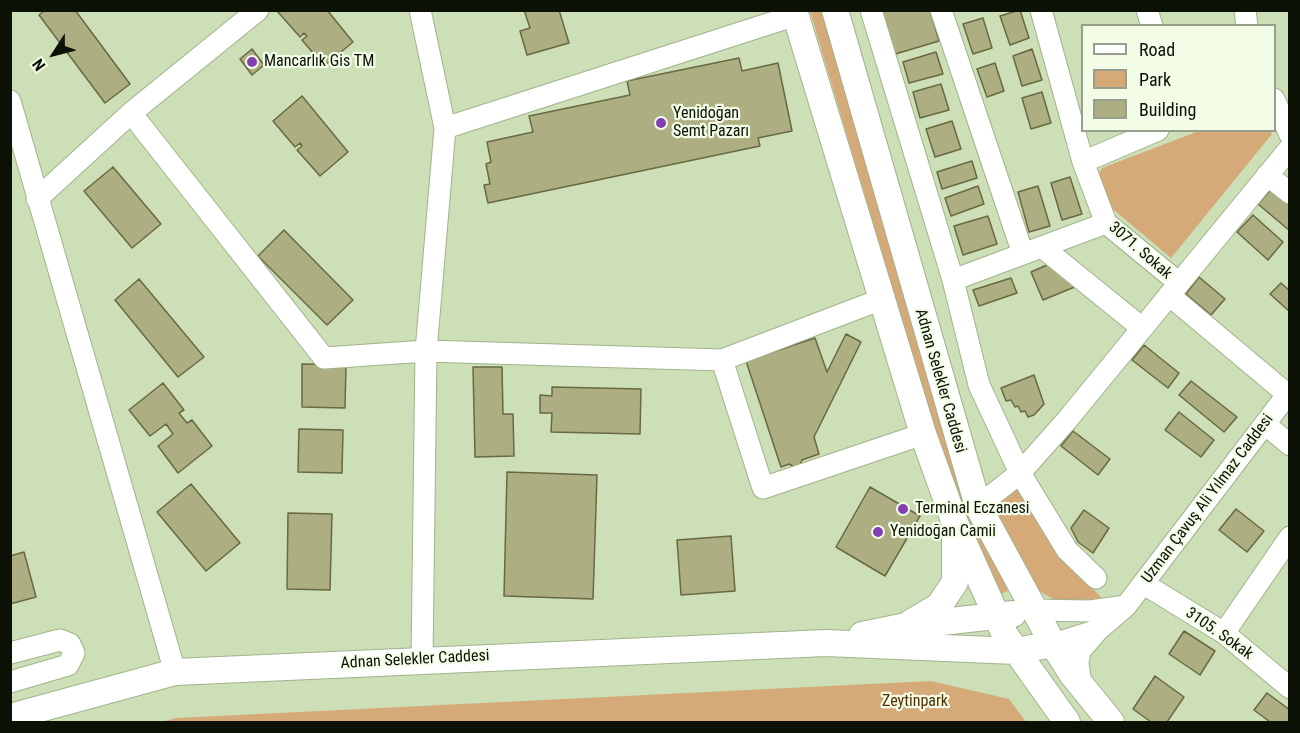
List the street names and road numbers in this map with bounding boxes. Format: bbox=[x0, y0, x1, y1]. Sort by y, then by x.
street label: 3071. Sokak bbox=[1104, 218, 1176, 284]
street label: Adnan Selekler Caddesi bbox=[910, 307, 970, 455]
street label: Uzman Çavuş Ali Yılmaz Caddesi bbox=[1138, 411, 1278, 587]
street label: 3105. Sokak bbox=[1182, 604, 1256, 664]
street label: Adnan Selekler Caddesi bbox=[340, 647, 490, 673]

